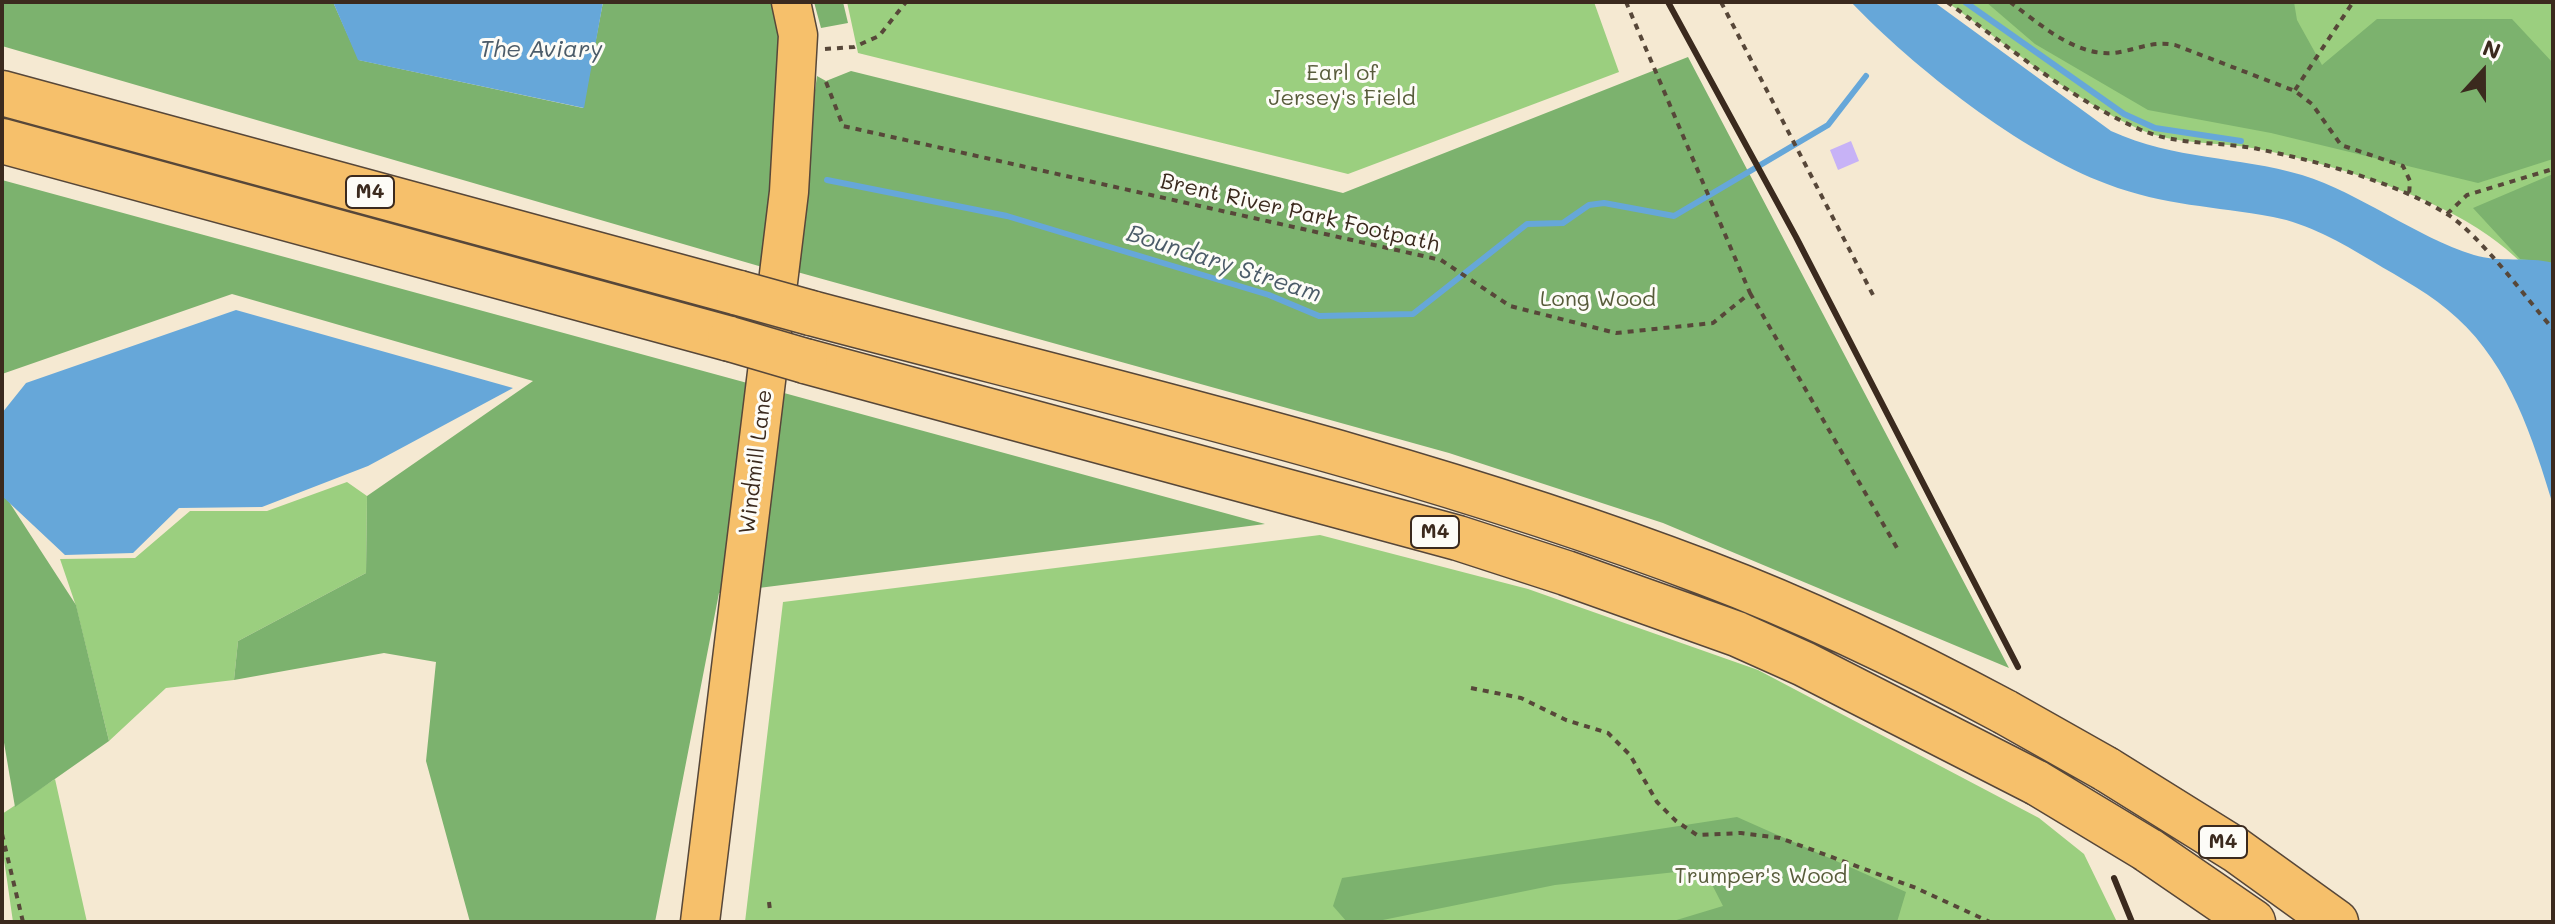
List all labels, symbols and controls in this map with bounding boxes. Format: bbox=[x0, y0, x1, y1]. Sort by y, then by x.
north arrow bbox=[2443, 32, 2523, 112]
text: N bbox=[2479, 33, 2505, 66]
water label: The Aviary bbox=[479, 36, 603, 64]
park label: Earl of Jersey's Field bbox=[1268, 60, 1416, 112]
street label: Brent River Park Footpath bbox=[1158, 168, 1442, 258]
road number: M4 bbox=[346, 176, 394, 208]
water label: Boundary Stream bbox=[1123, 219, 1325, 309]
park label: Long Wood bbox=[1540, 286, 1656, 312]
street label: Windmill Lane bbox=[734, 388, 778, 536]
road number: M4 bbox=[1411, 516, 1459, 548]
road number: M4 bbox=[2199, 826, 2247, 858]
park label: Trumper's Wood bbox=[1674, 863, 1848, 889]

